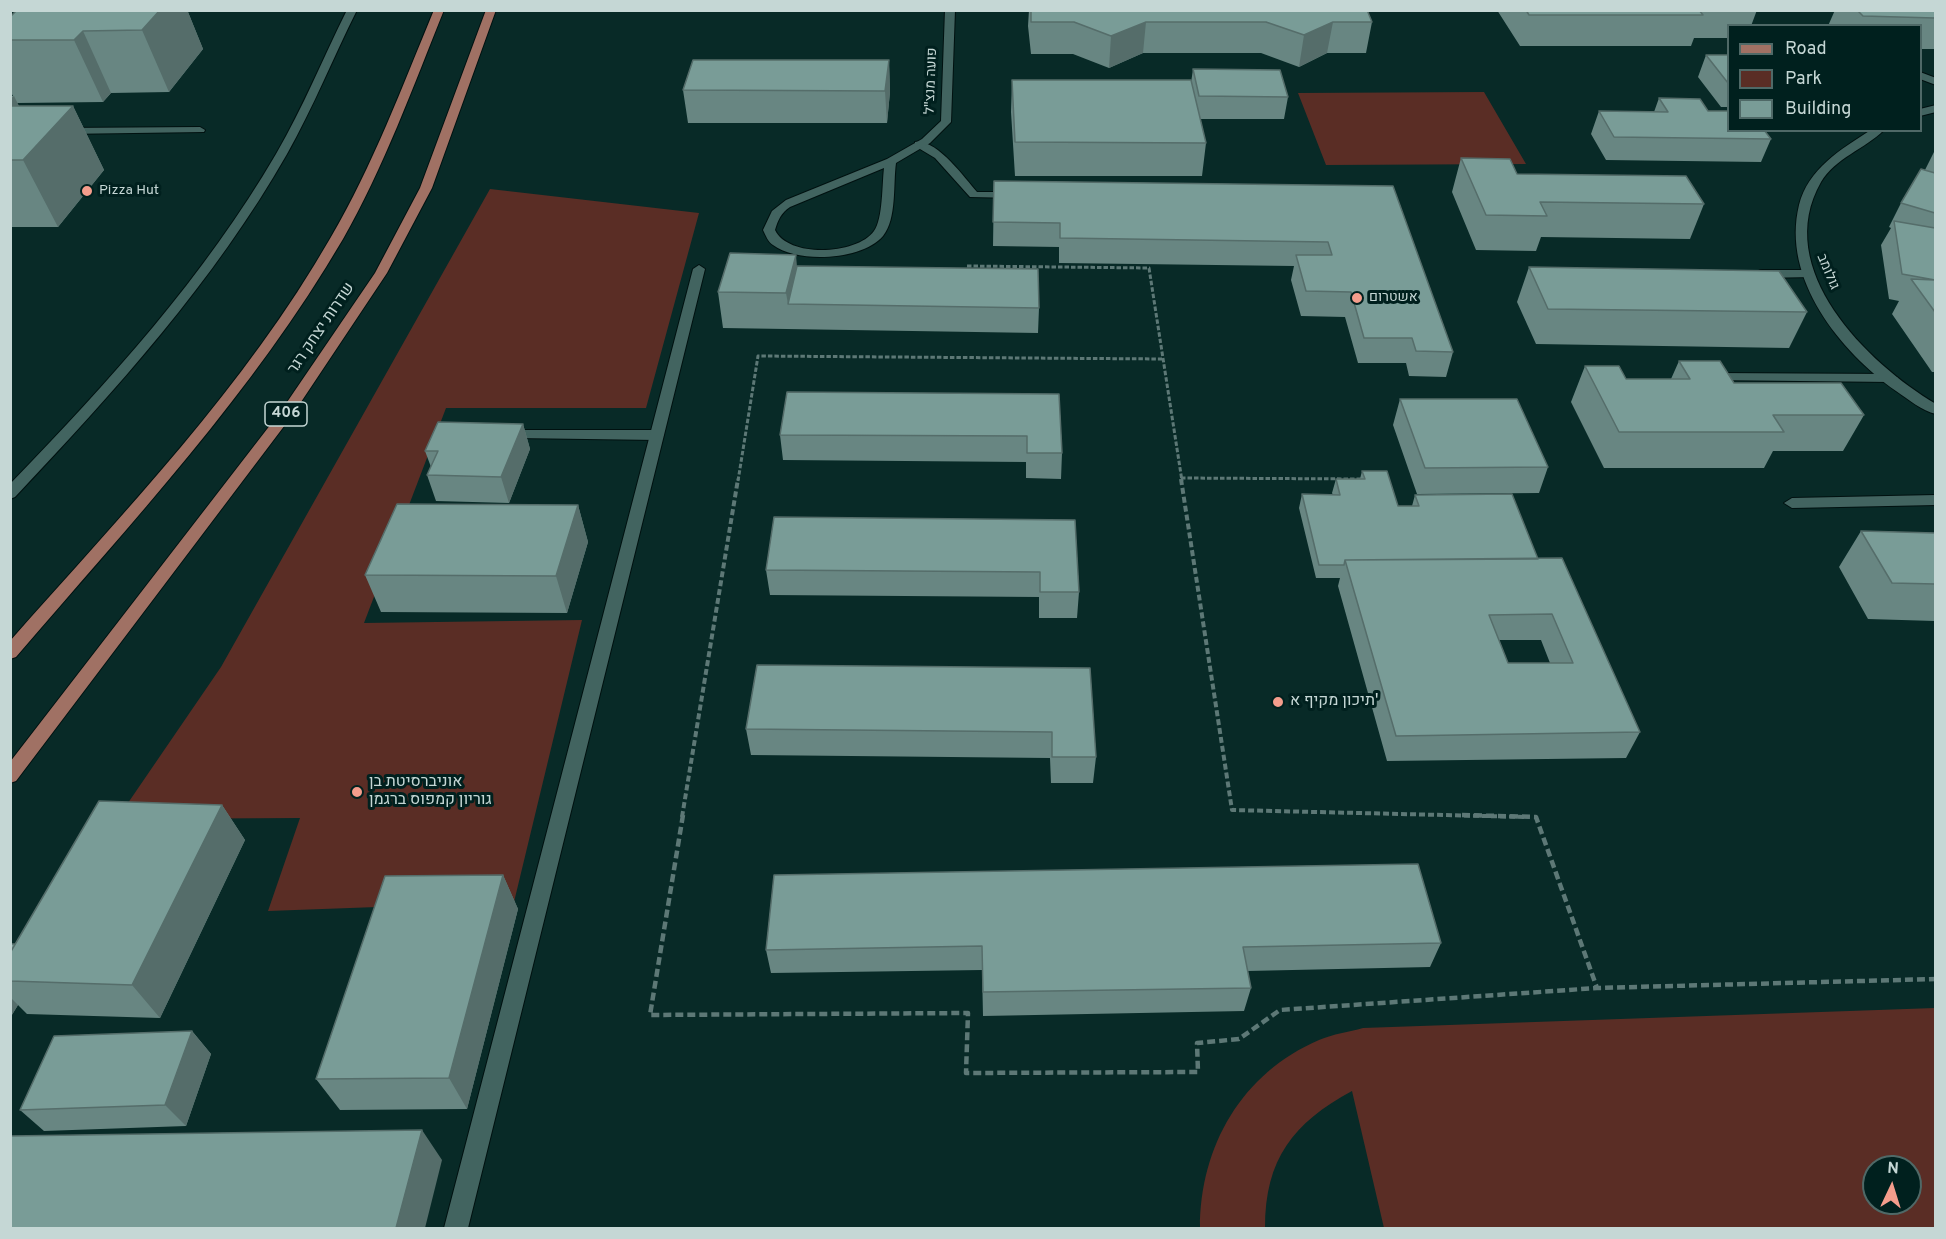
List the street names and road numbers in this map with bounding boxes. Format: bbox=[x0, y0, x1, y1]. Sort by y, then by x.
street label: פועה מנצ"ל bbox=[922, 47, 942, 115]
street label: גולומב bbox=[1812, 252, 1842, 292]
street label: שדרות יצחק רגר bbox=[284, 280, 360, 378]
road number: 406 bbox=[265, 402, 307, 426]

